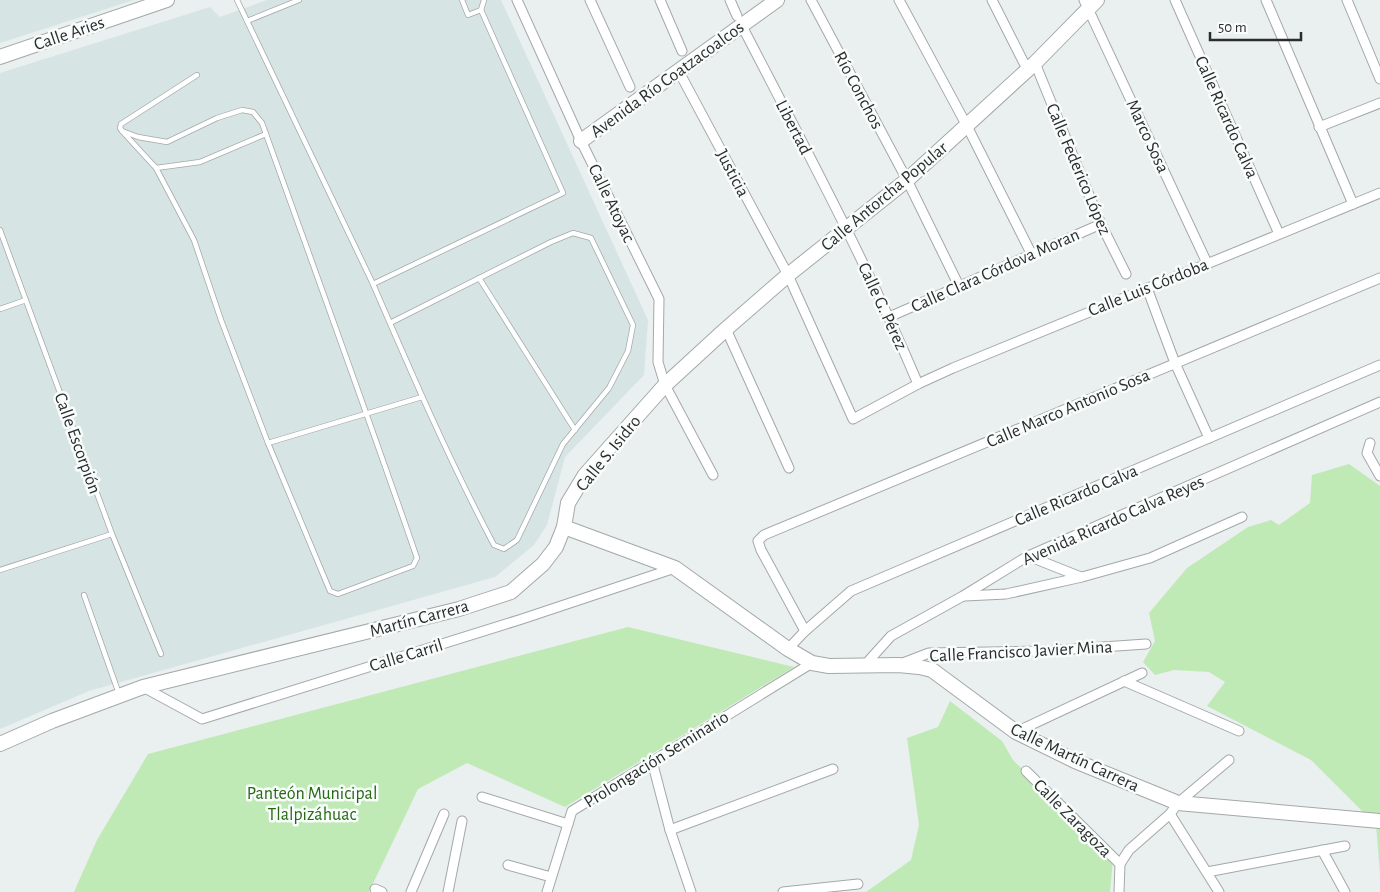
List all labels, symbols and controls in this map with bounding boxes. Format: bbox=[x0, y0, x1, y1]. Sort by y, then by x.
scale bar bbox=[1210, 10, 1301, 42]
street label: Calle Aries bbox=[32, 14, 107, 54]
street label: Avenida Río Coatzacoalcos bbox=[588, 18, 748, 141]
text: 50 m bbox=[1218, 20, 1247, 35]
street label: Río Conchos bbox=[830, 49, 886, 132]
street label: Calle Ricardo Calva bbox=[1191, 54, 1261, 181]
street label: Libertad bbox=[772, 97, 814, 158]
street label: Marco Sosa bbox=[1122, 97, 1172, 176]
street label: Calle Federico López bbox=[1042, 101, 1114, 238]
street label: Calle Antorcha Popular bbox=[818, 139, 951, 255]
street label: Justicia bbox=[712, 147, 752, 200]
street label: Calle Atoyac bbox=[584, 161, 638, 245]
street label: Calle Clara Córdova Moran bbox=[909, 226, 1082, 316]
street label: Calle Luis Córdoba bbox=[1086, 256, 1211, 320]
street label: Calle G. Pérez bbox=[854, 260, 910, 353]
street label: Calle Marco Antonio Sosa bbox=[984, 366, 1153, 452]
street label: Calle Escorpión bbox=[50, 390, 104, 496]
street label: Calle S. Isidro bbox=[573, 412, 645, 495]
street label: Calle Ricardo Calva bbox=[1012, 462, 1141, 530]
street label: Avenida Ricardo Calva Reyes bbox=[1020, 473, 1207, 569]
street label: Martín Carrera bbox=[368, 597, 471, 641]
street label: Calle Carril bbox=[367, 636, 445, 676]
street label: Calle Francisco Javier Mina bbox=[929, 638, 1113, 666]
street label: Prolongación Seminario bbox=[581, 708, 732, 812]
street label: Calle Martín Carrera bbox=[1008, 720, 1142, 796]
street label: Calle Zaragoza bbox=[1030, 776, 1115, 861]
park label: Panteón Municipal Tlalpizáhuac bbox=[247, 785, 377, 824]

